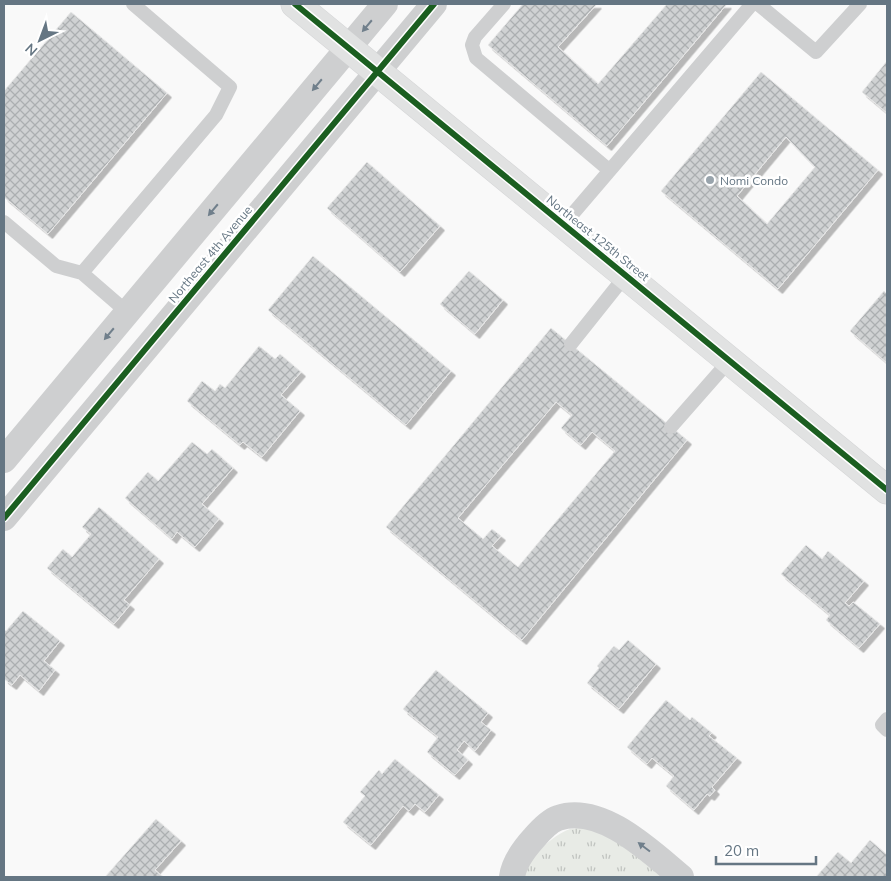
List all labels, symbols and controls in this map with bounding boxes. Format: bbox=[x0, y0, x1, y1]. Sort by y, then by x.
north arrow bbox=[15, 15, 65, 65]
one-way arrow bbox=[361, 19, 372, 32]
text: N bbox=[21, 39, 41, 60]
one-way arrow bbox=[312, 78, 323, 91]
place label: Nomi Condo bbox=[720, 173, 788, 188]
marker: Nomi Condo bbox=[704, 174, 716, 186]
street label: Northeast 125th Street bbox=[544, 192, 652, 284]
street label: Northeast 4th Avenue bbox=[165, 202, 255, 306]
one-way arrow bbox=[207, 203, 219, 215]
one-way arrow bbox=[103, 328, 114, 341]
scale bar bbox=[716, 834, 816, 866]
one-way arrow bbox=[638, 841, 651, 852]
text: 20 m bbox=[724, 841, 759, 860]

